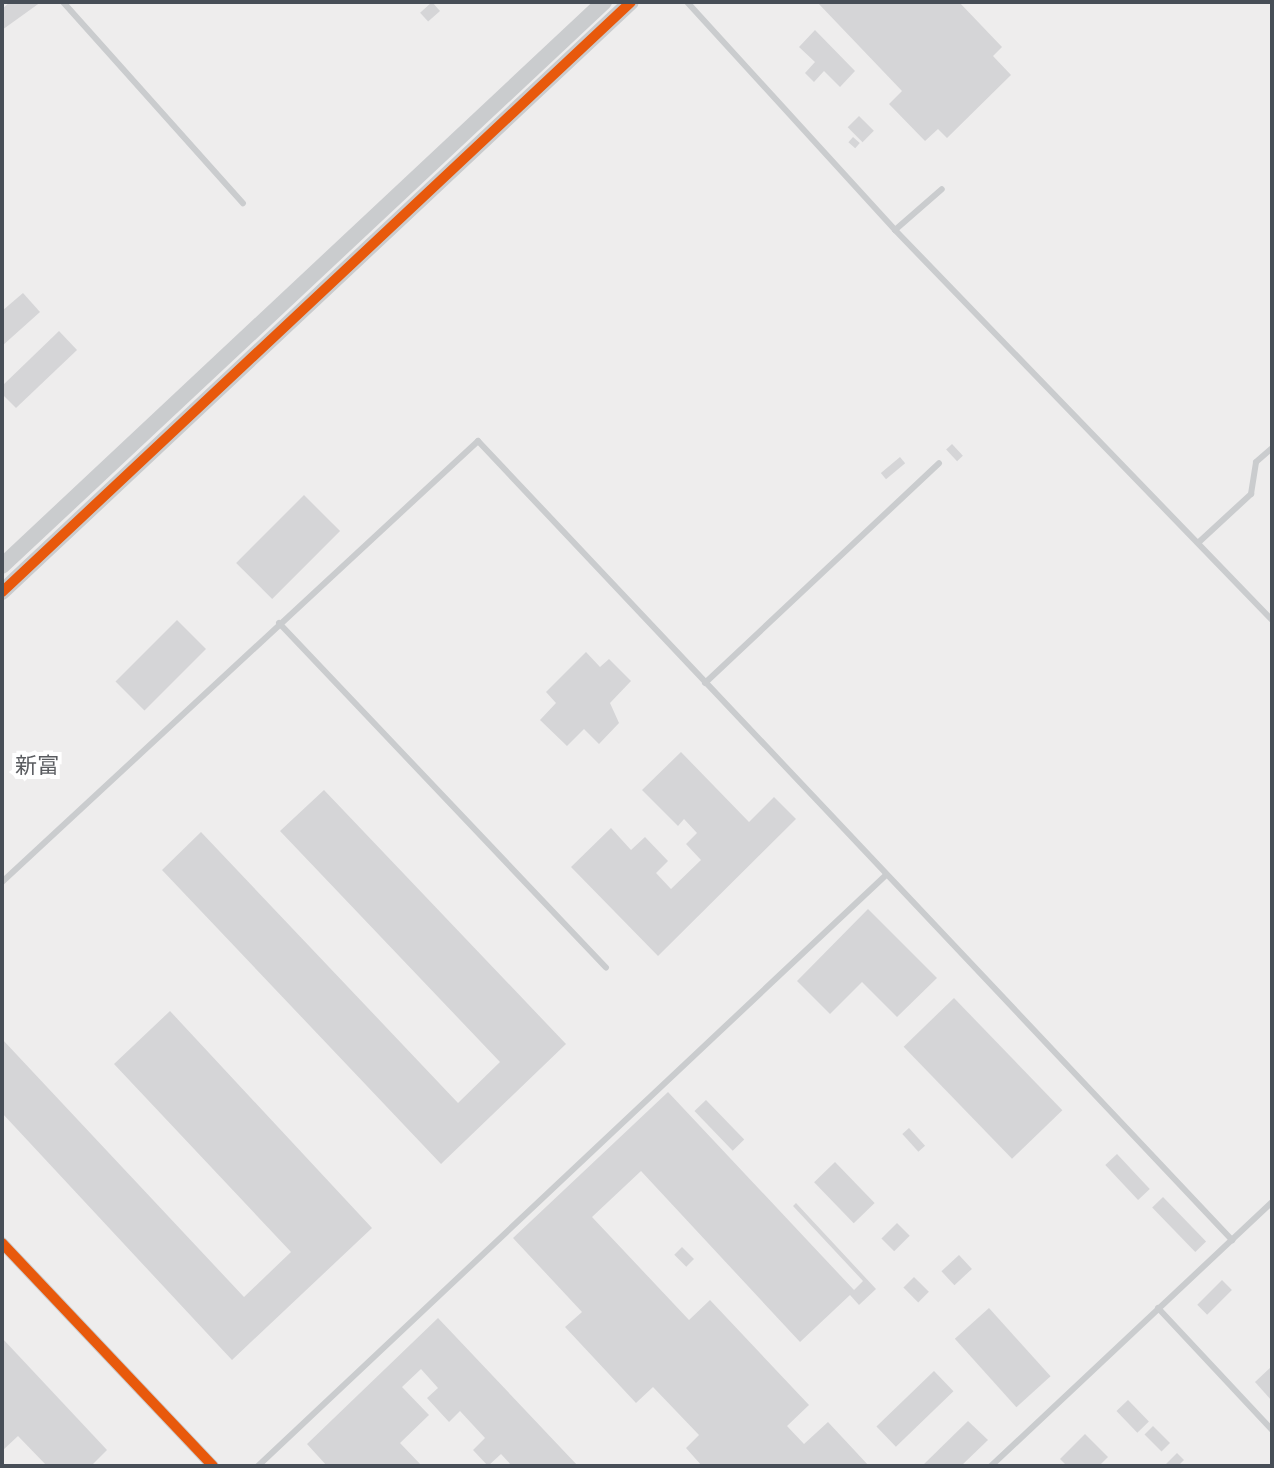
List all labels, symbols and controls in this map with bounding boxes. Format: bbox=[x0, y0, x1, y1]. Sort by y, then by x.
district label: 新富 bbox=[15, 752, 59, 778]

